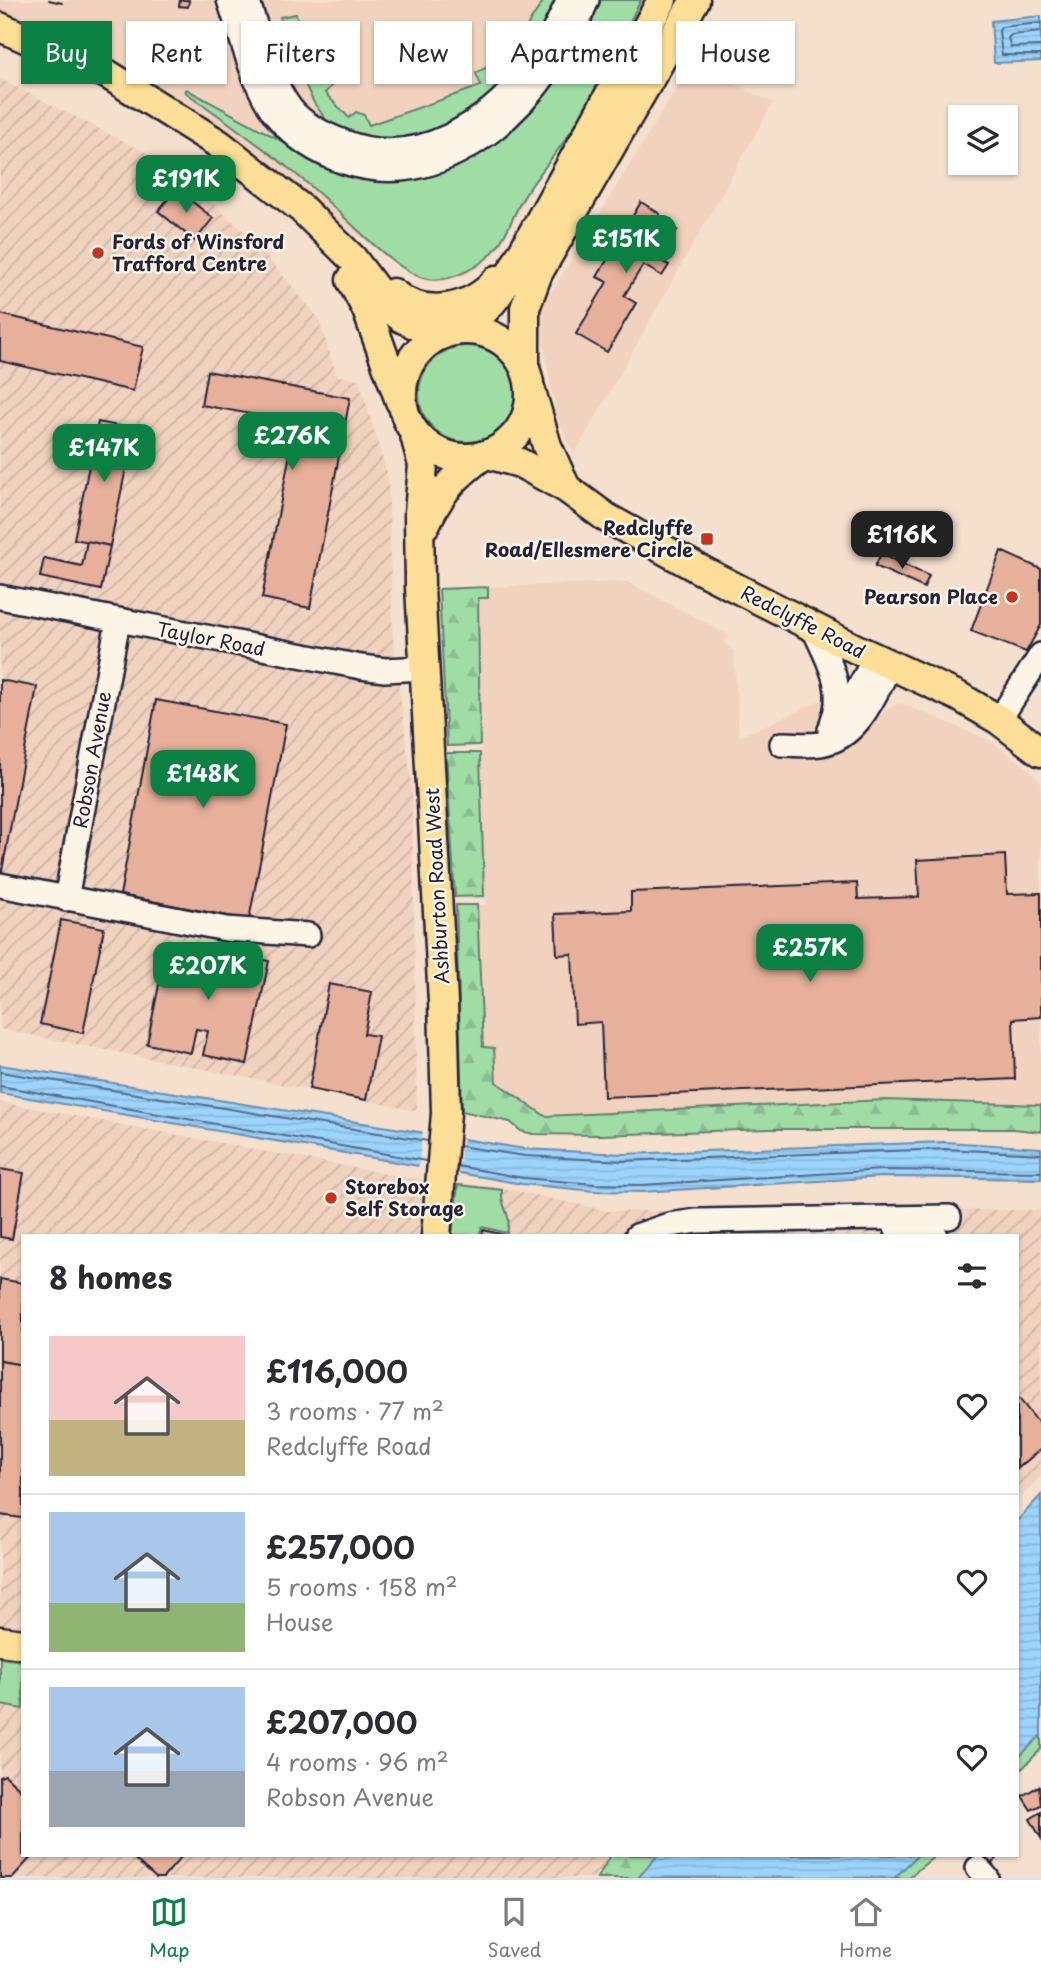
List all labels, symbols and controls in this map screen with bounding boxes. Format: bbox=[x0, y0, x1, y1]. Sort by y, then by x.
chip: Buy bbox=[21, 21, 112, 84]
chip: Rent bbox=[126, 21, 227, 84]
chip: Filters bbox=[241, 21, 360, 84]
chip: New bbox=[374, 21, 472, 84]
chip: Apartment bbox=[486, 21, 662, 84]
chip: House bbox=[676, 21, 795, 84]
map controls bbox=[948, 105, 1018, 175]
button: layers bbox=[948, 105, 1018, 175]
pin: £191K bbox=[137, 156, 235, 215]
text: £191K bbox=[152, 160, 220, 195]
pin: £151K bbox=[577, 216, 675, 275]
text: £151K bbox=[592, 220, 660, 255]
place label: Fords of Winsford Trafford Centre bbox=[112, 227, 285, 277]
marker: Fords of Winsford Trafford Centre bbox=[90, 245, 106, 261]
pin: £276K bbox=[243, 412, 341, 472]
text: £276K bbox=[254, 417, 330, 452]
pin: £147K bbox=[55, 424, 153, 484]
text: £147K bbox=[69, 429, 139, 464]
pin: £116K bbox=[853, 512, 951, 571]
place label: Redclyffe Road/Ellesmere Circle bbox=[485, 513, 693, 563]
text: £116K bbox=[867, 516, 937, 551]
marker: Redclyffe Road/Ellesmere Circle bbox=[699, 531, 715, 547]
street label: Redclyffe Road bbox=[736, 578, 871, 665]
place label: Pearson Place bbox=[864, 582, 998, 610]
marker: Pearson Place bbox=[1004, 589, 1020, 605]
street label: Taylor Road bbox=[155, 614, 268, 662]
street label: Robson Avenue bbox=[65, 689, 117, 831]
pin: £148K bbox=[154, 750, 252, 810]
text: £148K bbox=[166, 755, 240, 790]
street label: Ashburton Road West bbox=[417, 787, 455, 985]
pin: £257K bbox=[761, 925, 859, 984]
text: £257K bbox=[772, 929, 848, 964]
pin: £207K bbox=[159, 942, 257, 1002]
text: £207K bbox=[169, 947, 247, 982]
place label: Storebox Self Storage bbox=[345, 1172, 464, 1222]
marker: Storebox Self Storage bbox=[323, 1190, 339, 1206]
text: 8 homes bbox=[49, 1254, 172, 1299]
icon: filters bbox=[953, 1257, 991, 1295]
text: £116,000 bbox=[266, 1348, 408, 1393]
icon: home bbox=[105, 1364, 189, 1448]
icon: heart bbox=[953, 1387, 991, 1425]
text: 3 rooms · 77 m² bbox=[266, 1393, 444, 1428]
text: Redclyffe Road bbox=[266, 1428, 432, 1463]
text: £257,000 bbox=[266, 1524, 415, 1569]
icon: home bbox=[105, 1540, 189, 1624]
icon: heart bbox=[953, 1563, 991, 1601]
text: 5 rooms · 158 m² bbox=[266, 1569, 458, 1604]
text: House bbox=[266, 1604, 333, 1639]
text: £207,000 bbox=[266, 1699, 417, 1744]
icon: home bbox=[105, 1715, 189, 1799]
icon: heart bbox=[953, 1738, 991, 1776]
text: 4 rooms · 96 m² bbox=[266, 1744, 449, 1779]
text: Robson Avenue bbox=[266, 1779, 434, 1814]
tab: Map bbox=[149, 1893, 190, 1963]
tab: Saved bbox=[487, 1893, 541, 1963]
tab: Home bbox=[839, 1893, 892, 1963]

